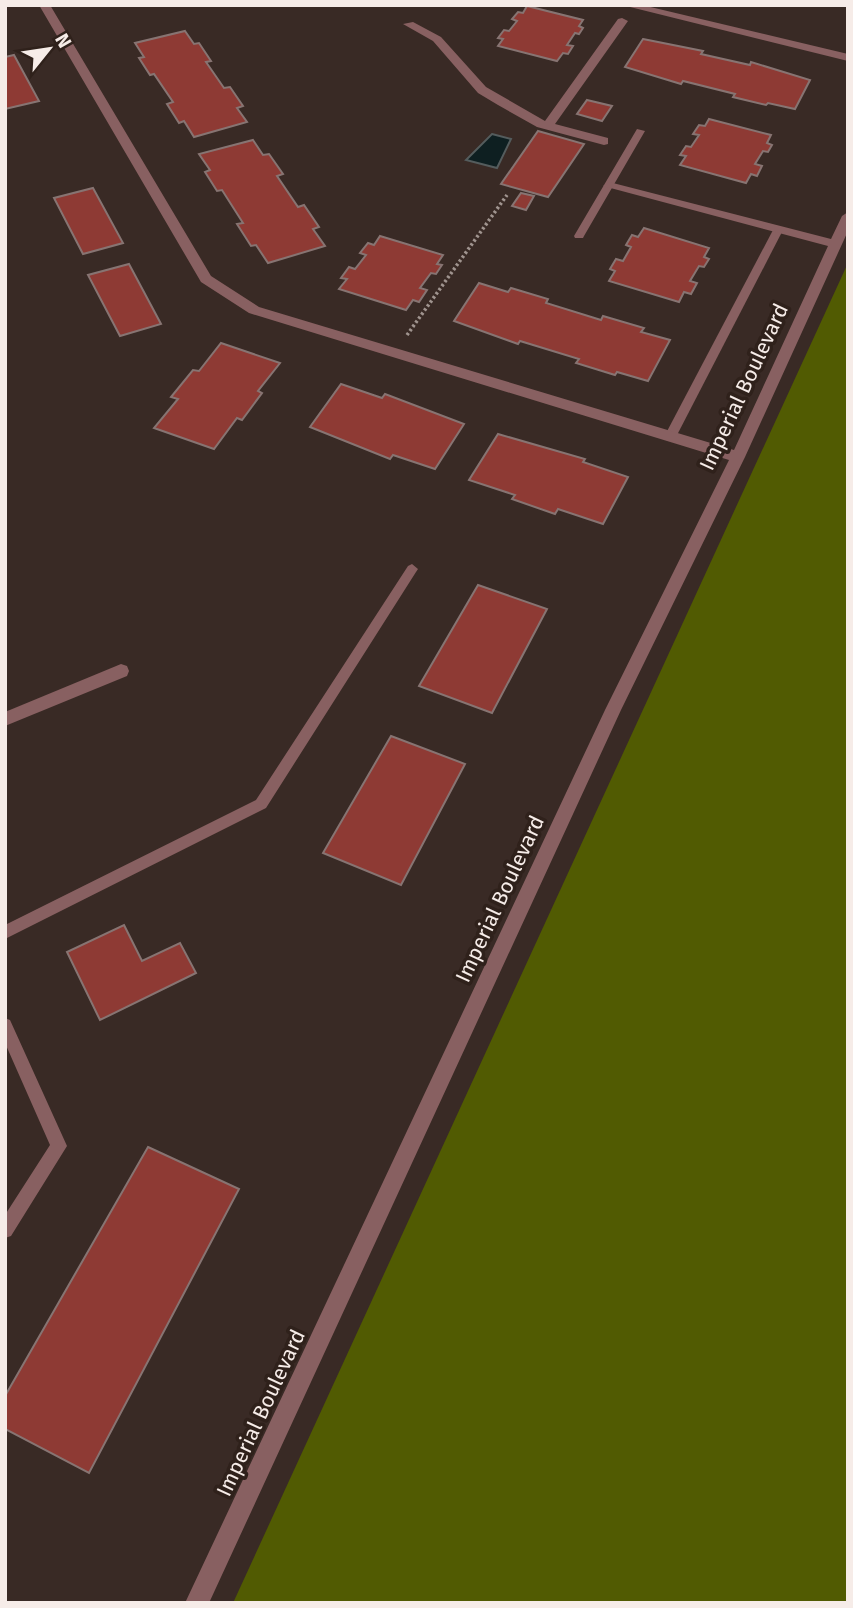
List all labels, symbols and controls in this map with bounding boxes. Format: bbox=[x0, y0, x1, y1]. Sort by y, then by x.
north arrow bbox=[14, 14, 84, 84]
text: N bbox=[50, 30, 76, 52]
street label: Imperial Boulevard bbox=[694, 299, 794, 475]
street label: Imperial Boulevard bbox=[450, 811, 550, 987]
street label: Imperial Boulevard bbox=[211, 1325, 311, 1501]

